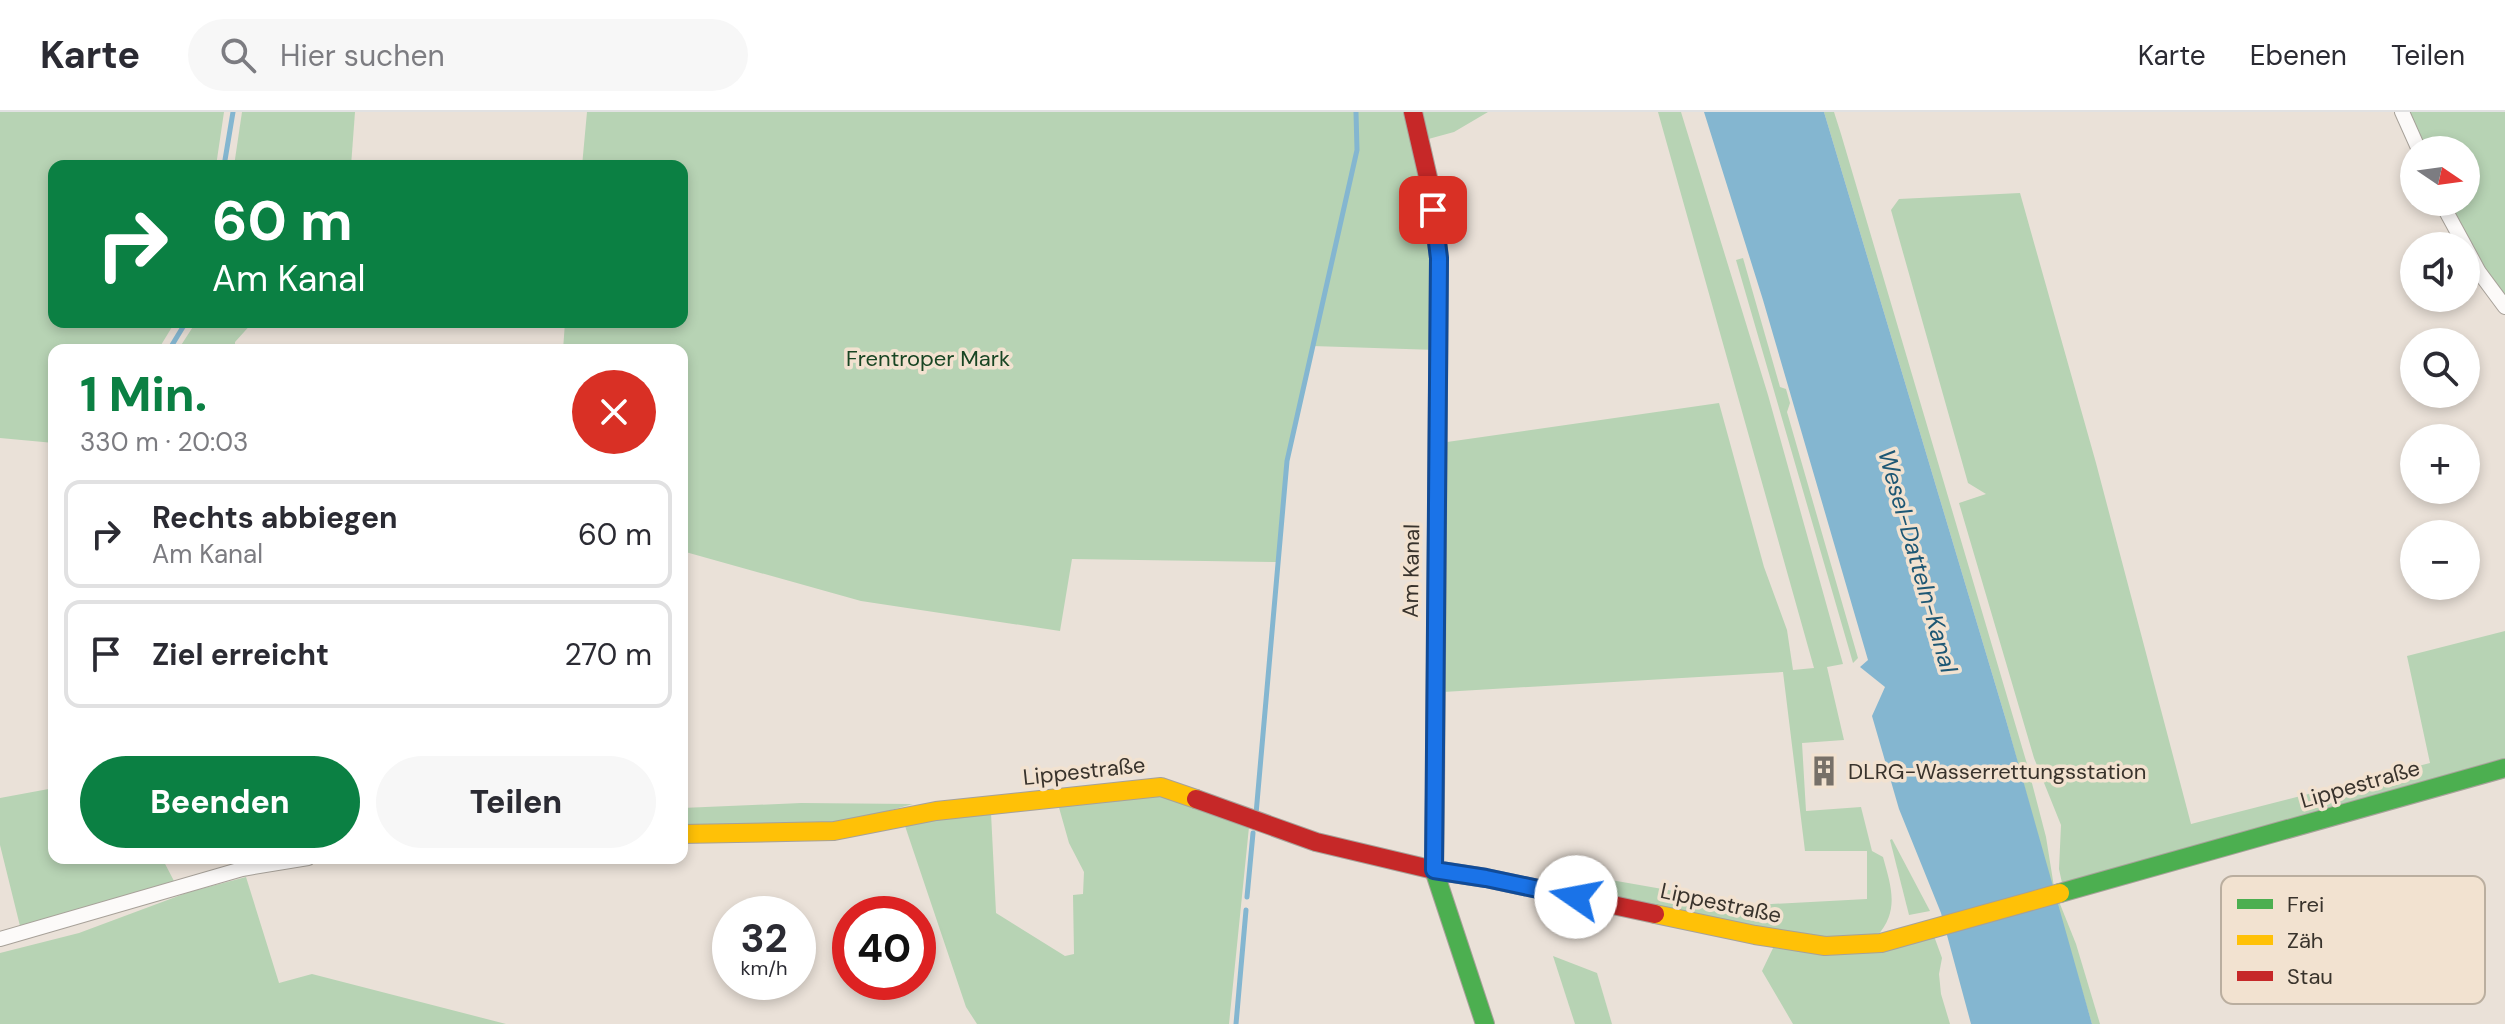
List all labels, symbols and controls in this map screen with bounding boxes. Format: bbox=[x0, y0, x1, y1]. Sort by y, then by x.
search box bbox=[188, 19, 748, 91]
text: Karte bbox=[40, 30, 140, 80]
icon: search bbox=[216, 33, 260, 77]
text: Hier suchen bbox=[280, 36, 445, 75]
text: Karte bbox=[2138, 37, 2206, 74]
text: Ebenen bbox=[2250, 37, 2347, 74]
text: Teilen bbox=[2391, 37, 2465, 74]
north arrow bbox=[2400, 136, 2480, 216]
map controls bbox=[2400, 136, 2480, 600]
pin bbox=[1399, 176, 1467, 244]
text: 60 m bbox=[212, 184, 353, 257]
icon: arrive bbox=[1411, 188, 1455, 232]
icon: right bbox=[80, 192, 184, 296]
button: sound bbox=[2400, 232, 2480, 312]
text: Am Kanal bbox=[212, 255, 366, 302]
button: search bbox=[2400, 328, 2480, 408]
park label: Frentroper Mark bbox=[846, 344, 1010, 373]
text: 1 Min. bbox=[80, 363, 207, 426]
button: close bbox=[572, 370, 656, 454]
button: + bbox=[2400, 424, 2480, 504]
text: 330 m · 20:03 bbox=[80, 425, 248, 459]
water label: Wesel-Datteln-Kanal bbox=[1871, 446, 1965, 677]
text: Rechts abbiegen bbox=[152, 498, 397, 537]
icon: right bbox=[84, 512, 128, 556]
text: 60 m bbox=[578, 515, 652, 554]
button: − bbox=[2400, 520, 2480, 600]
street label: Am Kanal bbox=[1396, 524, 1426, 618]
text: Am Kanal bbox=[152, 537, 263, 571]
icon: arrive bbox=[84, 632, 128, 676]
text: Ziel erreicht bbox=[152, 635, 329, 674]
text: 270 m bbox=[564, 635, 652, 674]
street label: Lippestraße bbox=[1021, 750, 1147, 792]
street label: Lippestraße bbox=[2297, 753, 2423, 815]
building icon: DLRG-Wasserrettungsstation bbox=[1807, 754, 1841, 788]
button: Beenden bbox=[80, 756, 360, 848]
button: Teilen bbox=[376, 756, 656, 848]
place label: DLRG-Wasserrettungsstation bbox=[1848, 757, 2147, 786]
position arrow bbox=[1534, 855, 1618, 939]
street label: Lippestraße bbox=[1658, 876, 1784, 930]
legend bbox=[2221, 876, 2485, 1004]
text: Frei bbox=[2287, 890, 2324, 919]
speed limit sign: 40 bbox=[832, 896, 936, 1000]
text: 32 bbox=[740, 912, 788, 964]
text: Zäh bbox=[2287, 926, 2324, 955]
text: km/h bbox=[740, 955, 788, 981]
text: Stau bbox=[2287, 962, 2333, 991]

